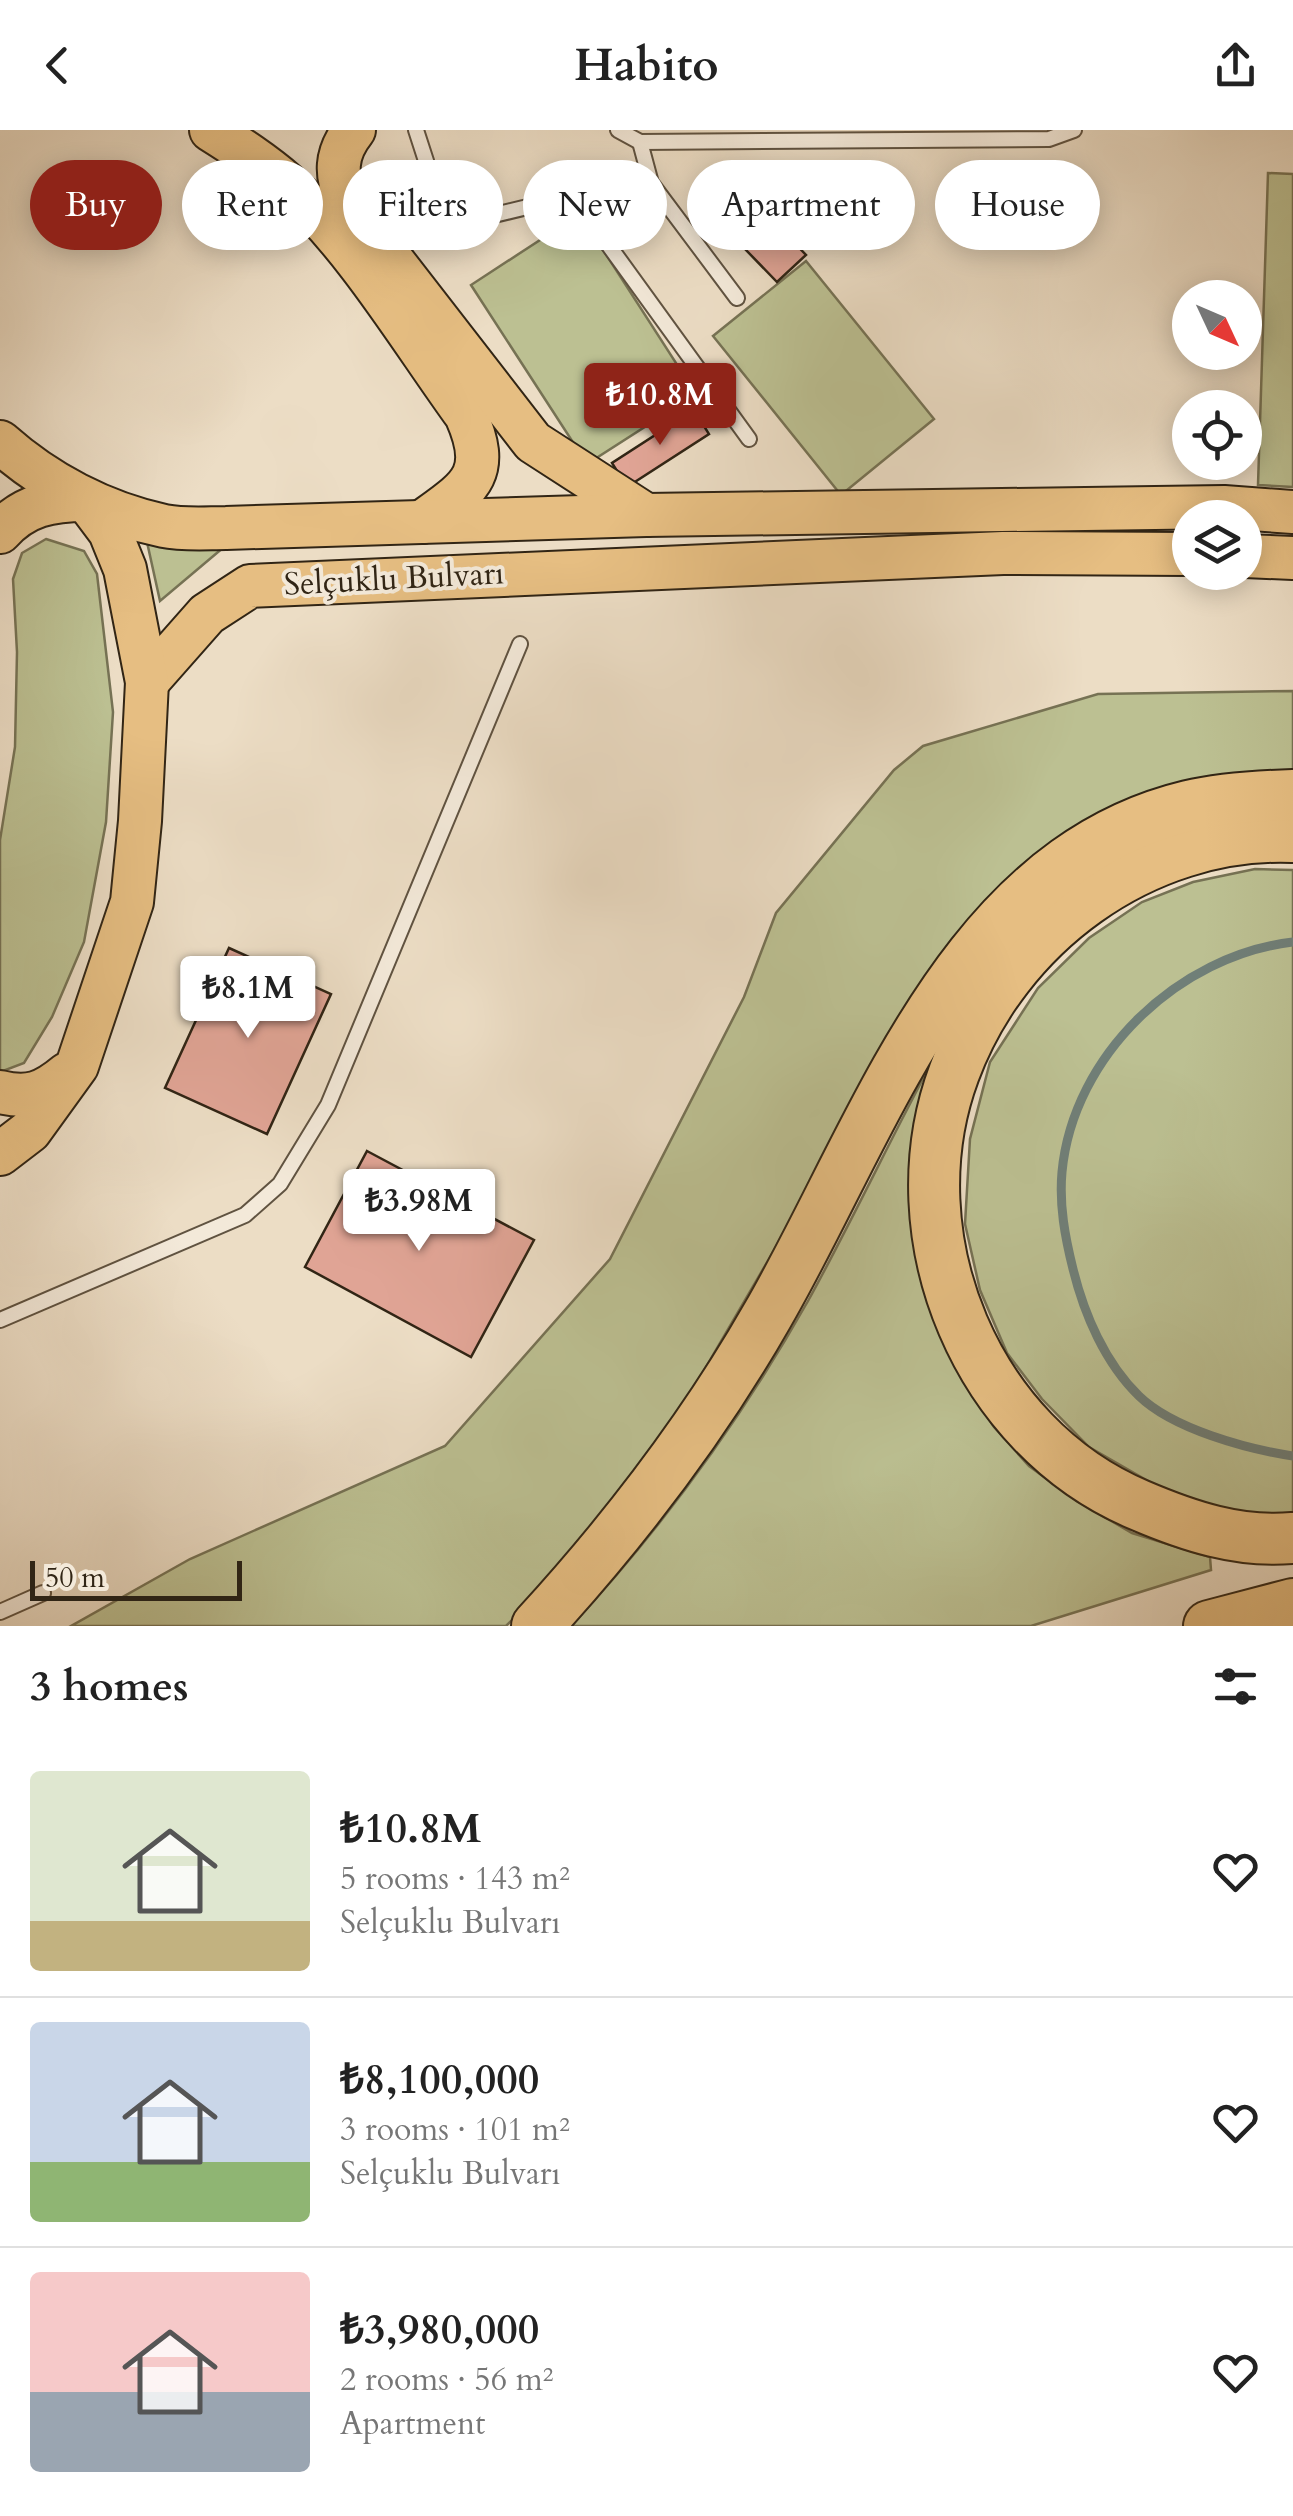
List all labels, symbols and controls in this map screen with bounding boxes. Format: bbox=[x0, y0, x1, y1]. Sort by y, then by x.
text: Habito bbox=[574, 35, 719, 96]
icon: back bbox=[30, 38, 85, 93]
icon: share bbox=[1208, 38, 1263, 93]
chip: Buy bbox=[30, 160, 162, 250]
chip: Rent bbox=[182, 160, 323, 250]
chip: Filters bbox=[343, 160, 503, 250]
chip: New bbox=[523, 160, 667, 250]
chip: Apartment bbox=[687, 160, 915, 250]
chip: House bbox=[935, 160, 1100, 250]
north arrow bbox=[1172, 280, 1262, 370]
map controls bbox=[1172, 280, 1262, 590]
pin: ₺10.8M bbox=[579, 363, 741, 448]
text: ₺10.8M bbox=[606, 373, 714, 417]
button: locate bbox=[1172, 390, 1262, 480]
button: layers bbox=[1172, 500, 1262, 590]
street label: Selçuklu Bulvarı bbox=[283, 551, 505, 607]
pin: ₺8.1M bbox=[178, 956, 318, 1041]
text: ₺8.1M bbox=[202, 966, 294, 1010]
pin: ₺3.98M bbox=[338, 1169, 500, 1254]
text: ₺3.98M bbox=[365, 1179, 473, 1223]
scale bar bbox=[30, 1556, 242, 1600]
text: 50 m bbox=[45, 1559, 105, 1597]
text: 3 homes bbox=[30, 1658, 188, 1715]
icon: filters bbox=[1208, 1659, 1263, 1714]
text: ₺10.8M bbox=[340, 1800, 482, 1857]
icon: home bbox=[110, 1811, 230, 1931]
icon: heart bbox=[1208, 1844, 1263, 1899]
text: 5 rooms · 143 m² bbox=[340, 1857, 570, 1901]
text: Selçuklu Bulvarı bbox=[340, 1901, 560, 1945]
text: ₺8,100,000 bbox=[340, 2051, 539, 2108]
icon: home bbox=[110, 2062, 230, 2182]
icon: heart bbox=[1208, 2095, 1263, 2150]
text: 3 rooms · 101 m² bbox=[340, 2108, 570, 2152]
text: Selçuklu Bulvarı bbox=[340, 2152, 560, 2196]
text: ₺3,980,000 bbox=[340, 2301, 539, 2358]
icon: home bbox=[110, 2312, 230, 2432]
icon: heart bbox=[1208, 2345, 1263, 2400]
text: 2 rooms · 56 m² bbox=[340, 2358, 553, 2402]
text: Apartment bbox=[340, 2402, 485, 2446]

